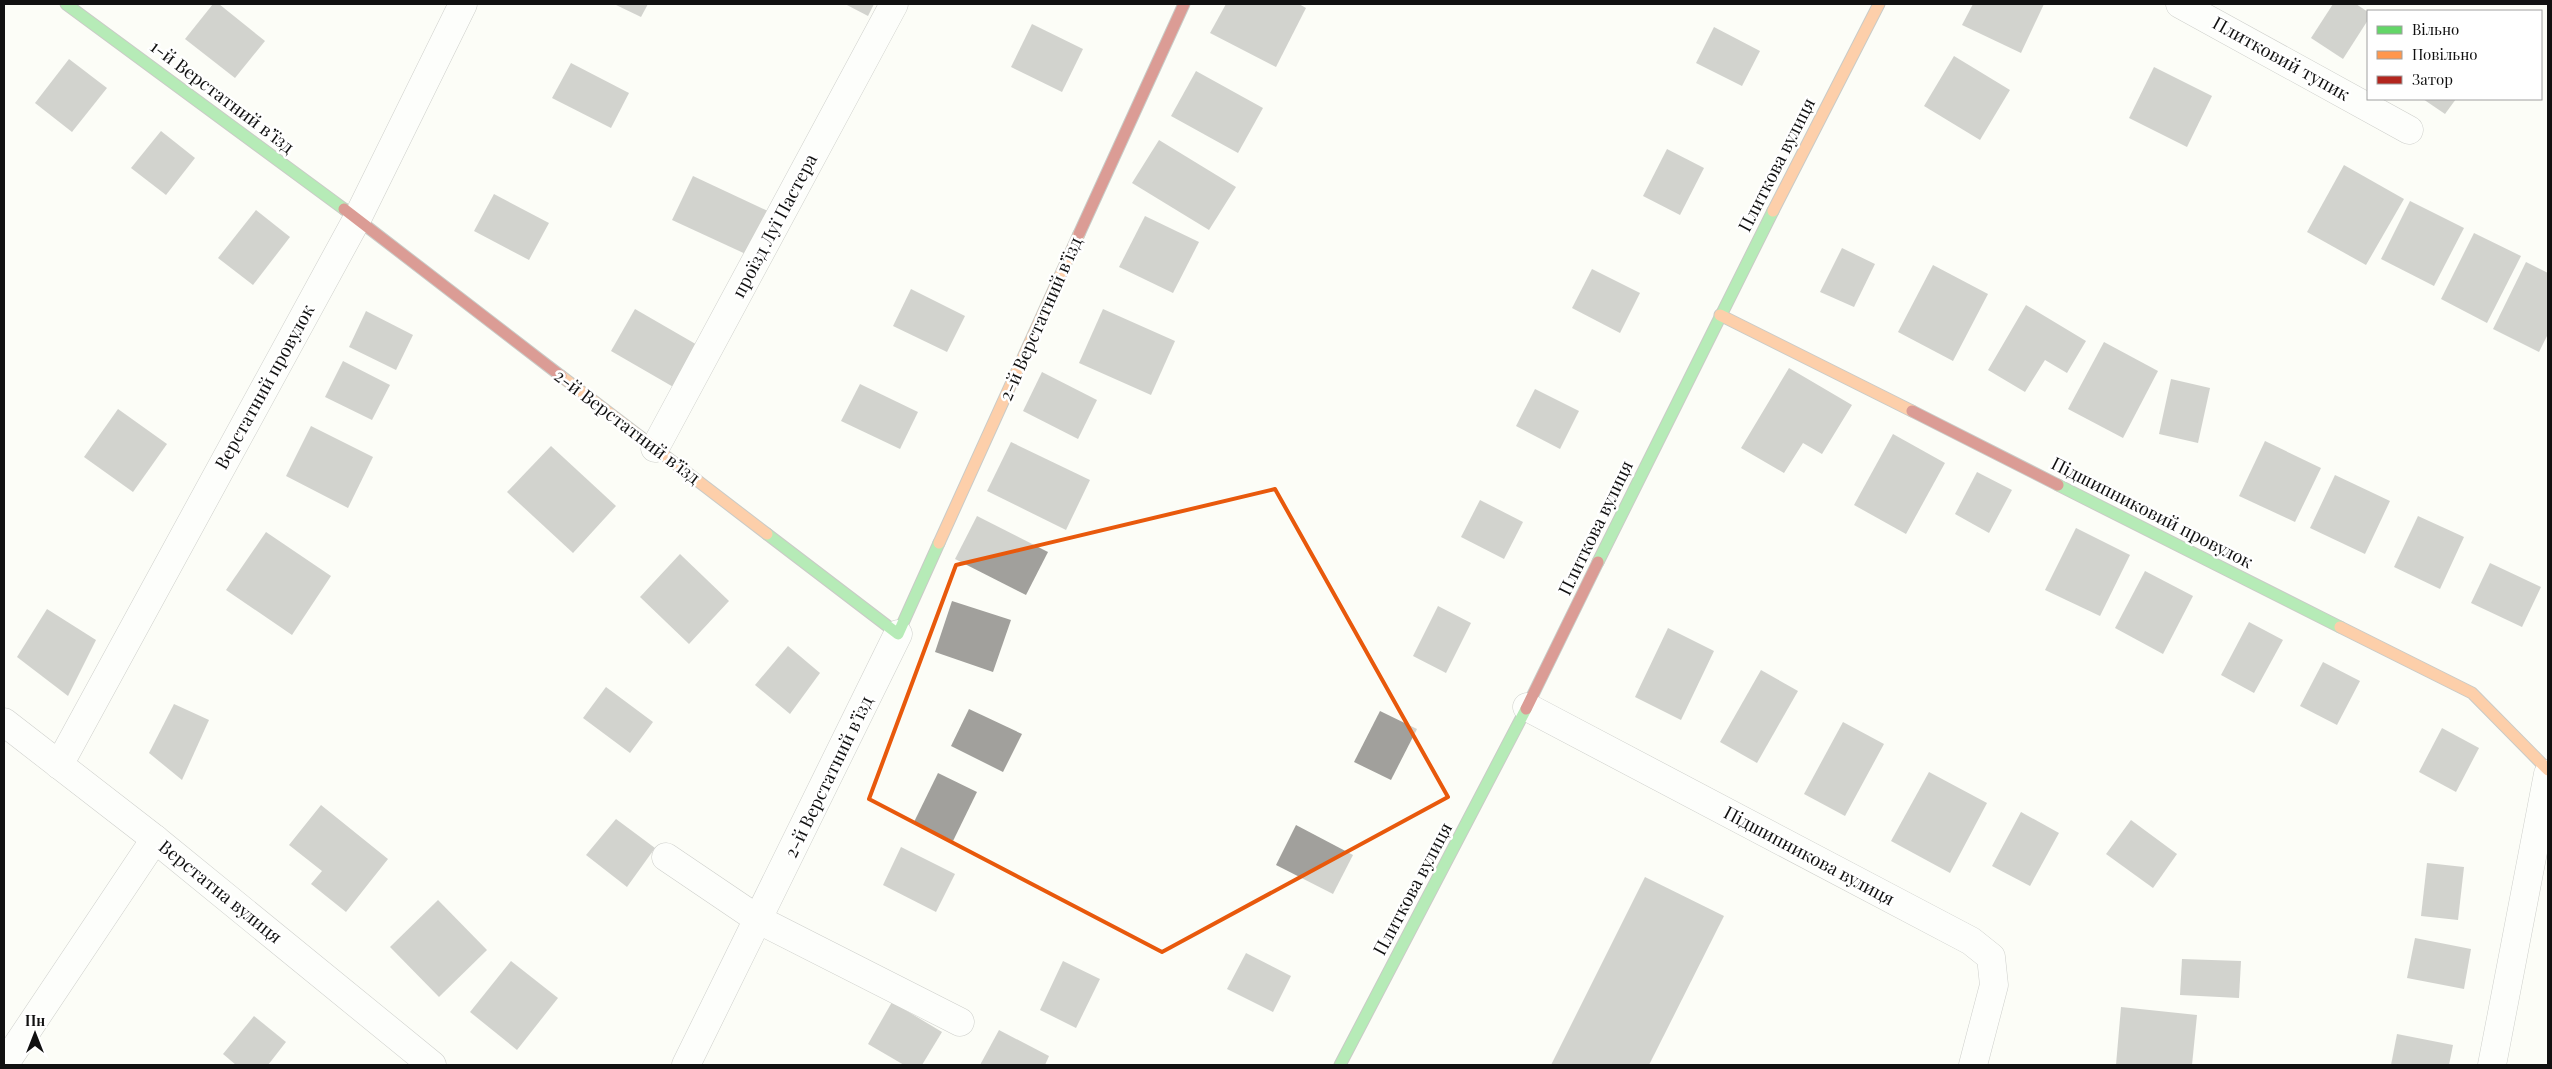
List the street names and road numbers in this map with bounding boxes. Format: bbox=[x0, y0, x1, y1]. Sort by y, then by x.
street label: Плитковий тупик bbox=[2209, 10, 2354, 106]
street label: 1-й Верстатний в’їзд bbox=[146, 34, 300, 159]
street label: Плиткова вулиця bbox=[1732, 93, 1820, 235]
street label: проїзд Луї Пастера bbox=[726, 149, 822, 302]
street label: 2-й Верстатний в’їзд bbox=[993, 232, 1087, 404]
street label: Верстатний провулок bbox=[209, 300, 319, 473]
street label: 2-й Верстатний в’їзд bbox=[550, 363, 706, 489]
street label: Підшипниковий провулок bbox=[2048, 451, 2257, 573]
street label: Плиткова вулиця bbox=[1552, 456, 1638, 599]
street label: 2-й Верстатний в’їзд bbox=[779, 691, 878, 861]
street label: Підшипникова вулиця bbox=[1720, 800, 1899, 911]
street label: Плиткова вулиця bbox=[1367, 818, 1457, 959]
street label: Верстатна вулиця bbox=[154, 834, 287, 949]

